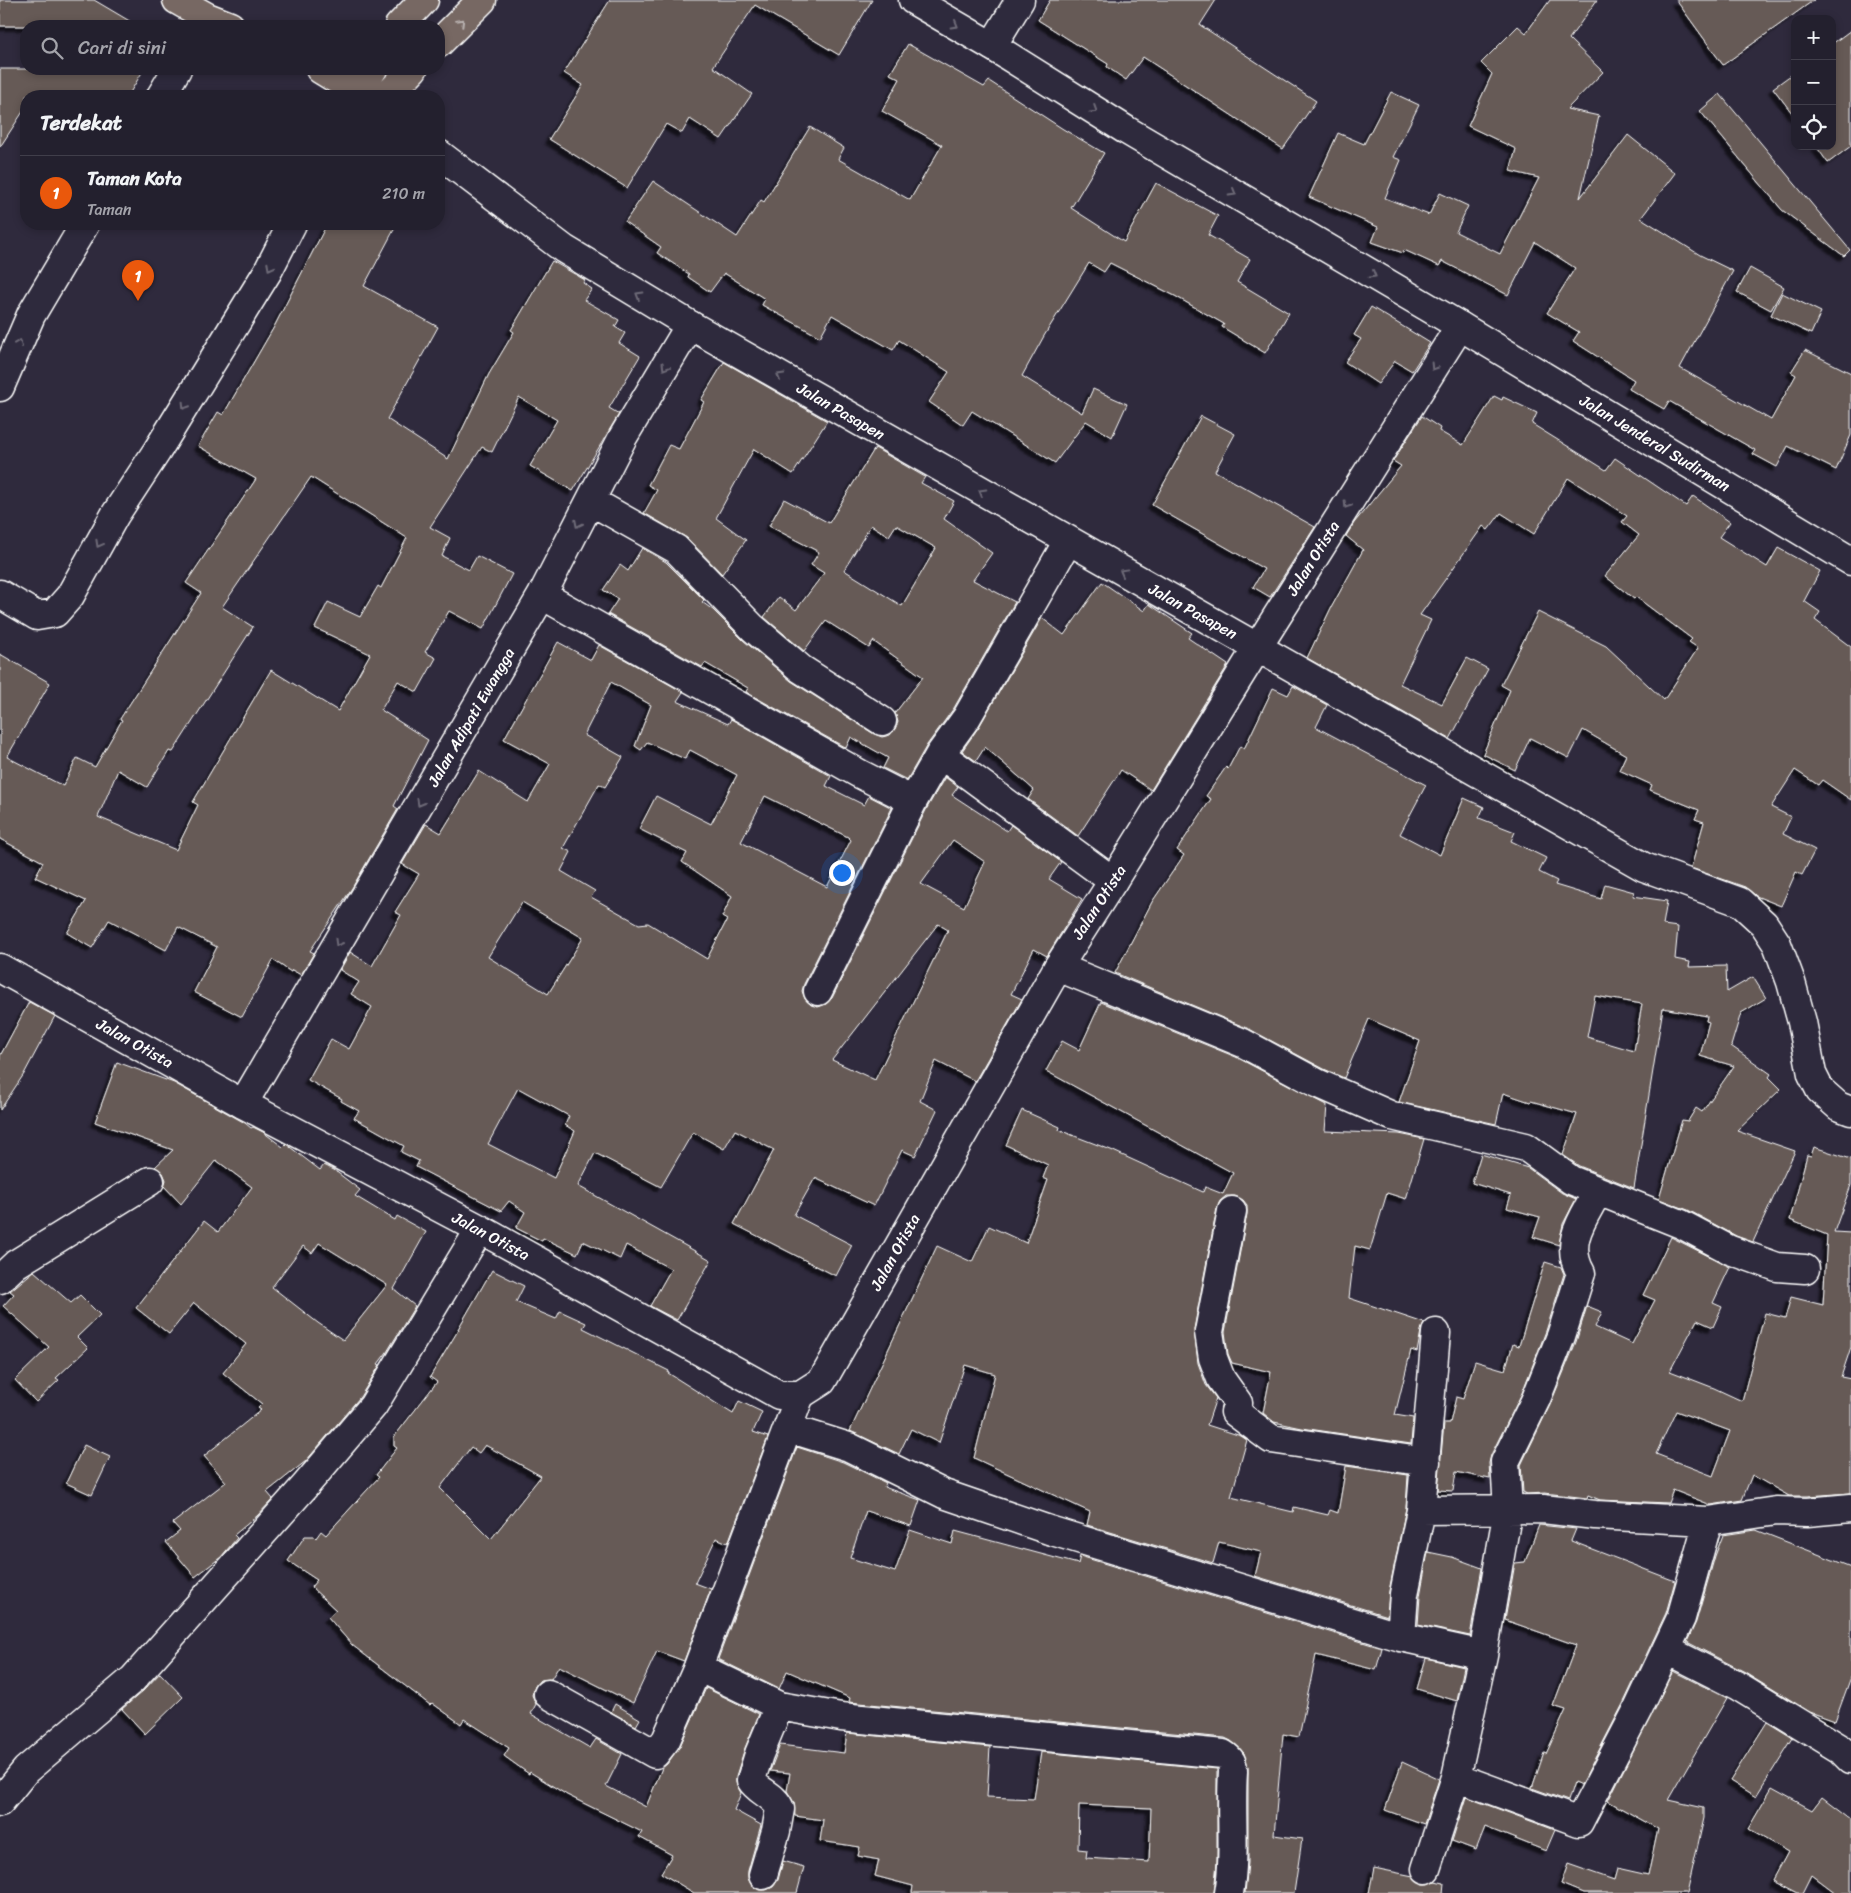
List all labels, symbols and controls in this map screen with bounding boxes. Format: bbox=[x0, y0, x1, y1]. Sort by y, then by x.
map controls bbox=[1791, 15, 1836, 150]
button: + bbox=[1791, 15, 1836, 60]
one-way arrow bbox=[455, 18, 464, 27]
one-way arrow bbox=[950, 18, 959, 28]
search box bbox=[20, 20, 445, 75]
text: Cari di sini bbox=[78, 31, 166, 64]
icon: search bbox=[38, 34, 66, 62]
button: − bbox=[1791, 60, 1836, 105]
one-way arrow bbox=[1088, 103, 1097, 113]
text: Terdekat bbox=[40, 104, 122, 142]
button: locate bbox=[1791, 105, 1836, 150]
text: Taman Kota bbox=[87, 162, 182, 195]
text: 1 bbox=[53, 179, 59, 208]
text: 210 m bbox=[382, 179, 425, 208]
one-way arrow bbox=[1228, 186, 1237, 196]
text: Taman bbox=[87, 195, 131, 224]
pin: 1 bbox=[122, 260, 154, 301]
one-way arrow bbox=[266, 262, 276, 271]
one-way arrow bbox=[1368, 269, 1377, 279]
one-way arrow bbox=[636, 291, 645, 301]
one-way arrow bbox=[13, 339, 24, 348]
one-way arrow bbox=[662, 361, 672, 370]
one-way arrow bbox=[1430, 362, 1440, 371]
one-way arrow bbox=[776, 373, 785, 383]
street label: Jalan Pasapen bbox=[790, 373, 891, 448]
street label: Jalan Jenderal Sudirman bbox=[1573, 386, 1736, 500]
one-way arrow bbox=[182, 400, 191, 409]
one-way arrow bbox=[978, 488, 987, 498]
one-way arrow bbox=[1344, 499, 1353, 508]
street label: Jalan Otista bbox=[1278, 514, 1348, 602]
one-way arrow bbox=[574, 519, 584, 528]
one-way arrow bbox=[95, 538, 105, 547]
one-way arrow bbox=[1119, 568, 1128, 578]
street label: Jalan Pasapen bbox=[1142, 574, 1243, 648]
street label: Jalan Adipati Ewangga bbox=[419, 642, 523, 793]
one-way arrow bbox=[417, 797, 427, 806]
street label: Jalan Otista bbox=[1063, 859, 1134, 946]
your location bbox=[829, 860, 855, 886]
one-way arrow bbox=[335, 937, 345, 946]
street label: Jalan Otista bbox=[90, 1009, 179, 1076]
street label: Jalan Otista bbox=[446, 1203, 535, 1269]
street label: Jalan Otista bbox=[861, 1208, 928, 1297]

